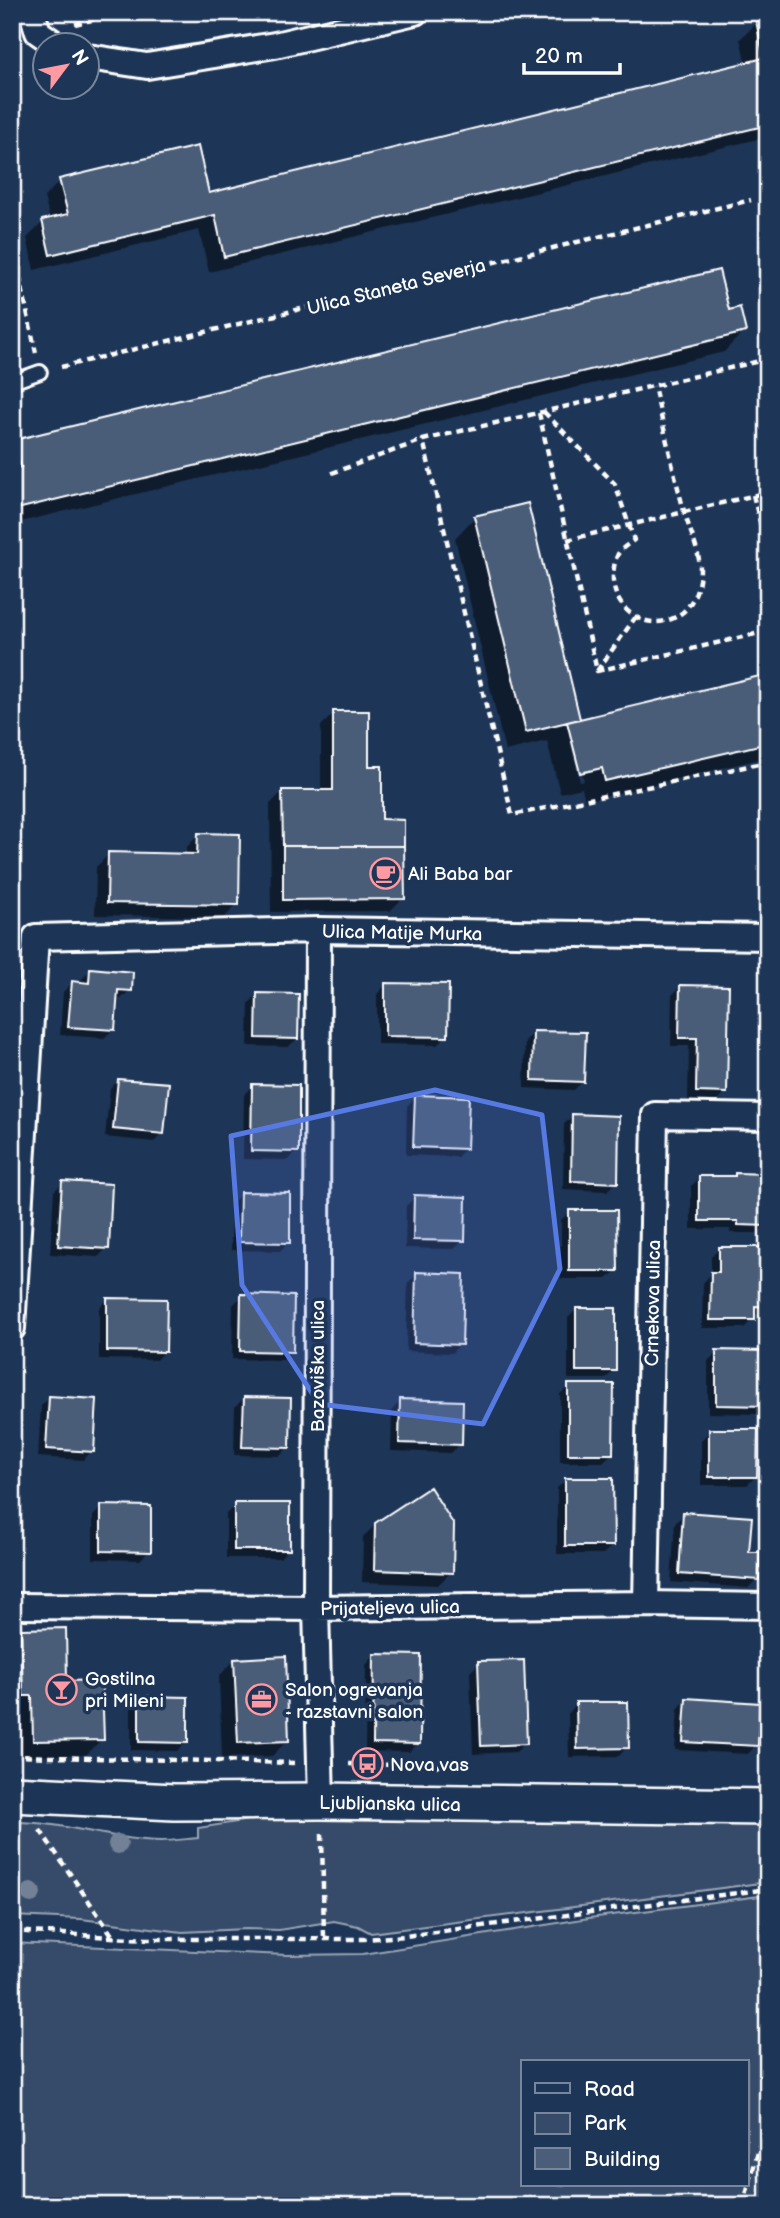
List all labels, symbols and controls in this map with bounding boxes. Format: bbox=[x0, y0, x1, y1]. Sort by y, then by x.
north arrow bbox=[32, 32, 102, 102]
scale bar bbox=[524, 32, 621, 76]
text: 20 m bbox=[535, 44, 583, 69]
text: N bbox=[66, 46, 93, 70]
street label: Ulica Staneta Severja bbox=[305, 254, 488, 321]
cafe icon: Ali Baba bar bbox=[368, 856, 402, 890]
place label: Ali Baba bar bbox=[408, 863, 513, 886]
street label: Ulica Matije Murka bbox=[322, 921, 482, 946]
street label: Crnekova ulica bbox=[641, 1239, 666, 1367]
street label: Bazoviška ulica bbox=[307, 1300, 330, 1432]
street label: Prijateljeva ulica bbox=[320, 1596, 460, 1621]
place label: Gostilna pri Mileni bbox=[85, 1668, 164, 1713]
bar icon: Gostilna pri Mileni bbox=[45, 1672, 79, 1706]
place label: Salon ogrevanja - razstavni salon bbox=[285, 1679, 423, 1724]
office icon: Salon ogrevanja - razstavni salon bbox=[245, 1683, 279, 1717]
bus stop icon: Nova vas bbox=[350, 1747, 384, 1781]
place label: Nova vas bbox=[390, 1754, 469, 1777]
street label: Ljubljanska ulica bbox=[319, 1792, 461, 1817]
legend bbox=[521, 2060, 748, 2186]
text: Road bbox=[584, 2077, 635, 2102]
text: Park bbox=[584, 2111, 627, 2136]
text: Building bbox=[584, 2147, 660, 2172]

